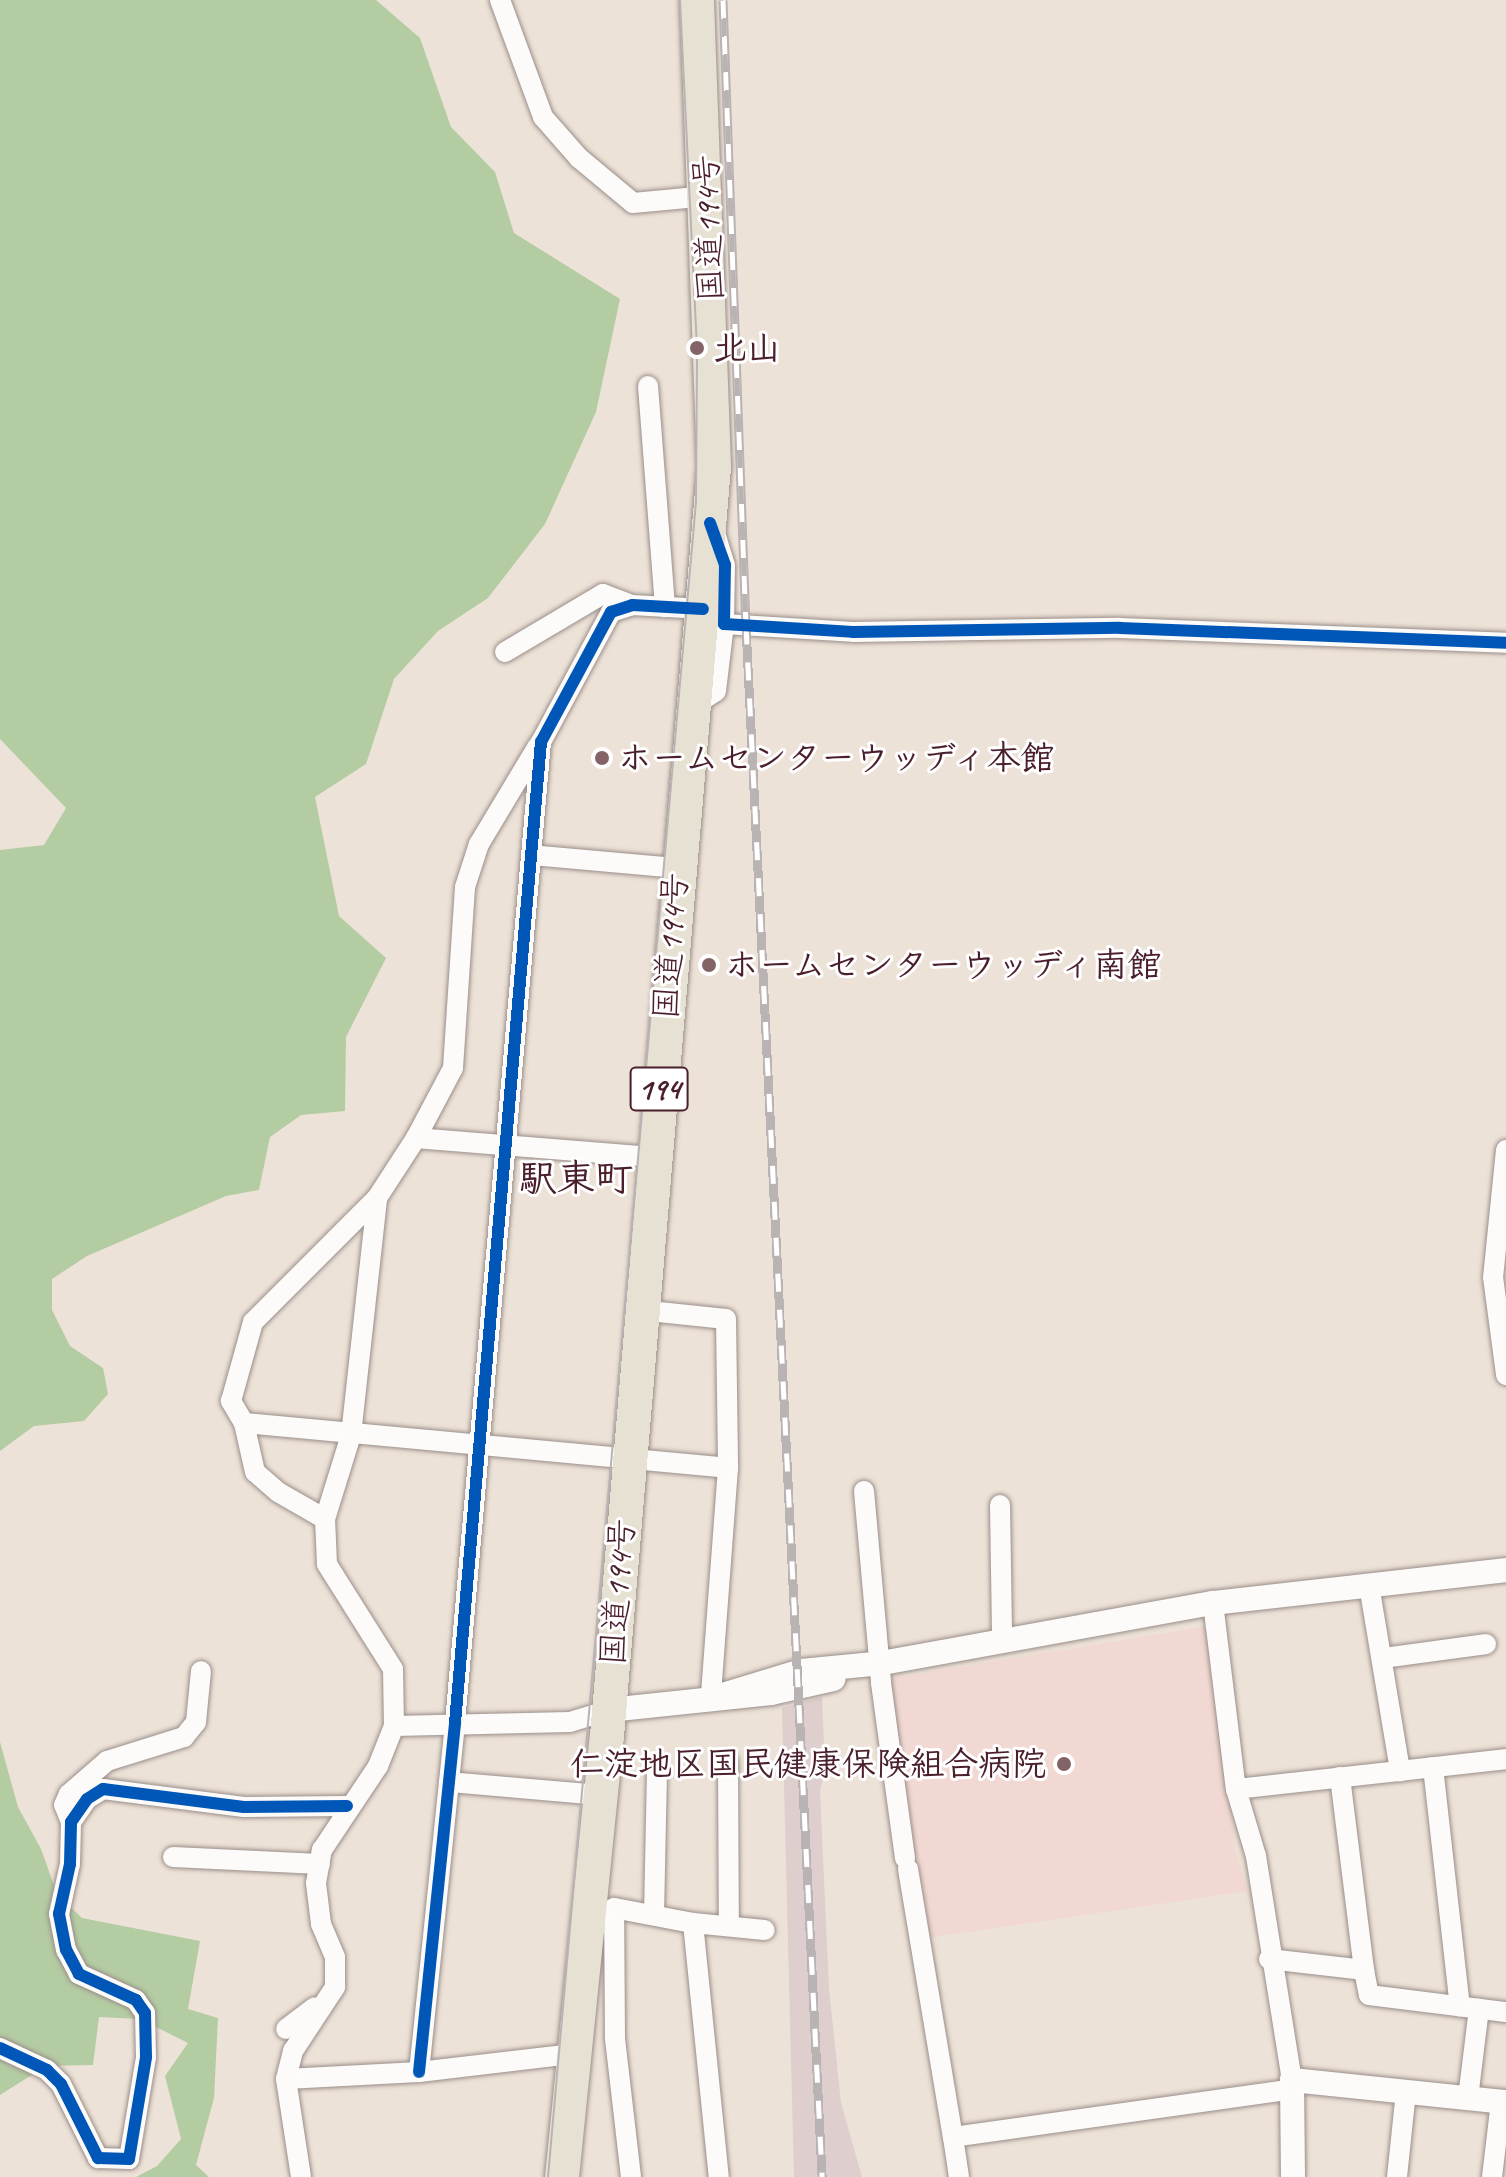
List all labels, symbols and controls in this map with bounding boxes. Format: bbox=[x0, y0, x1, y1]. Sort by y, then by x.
street label: 国道194号 bbox=[685, 153, 731, 303]
place label: 北山 bbox=[713, 328, 781, 368]
marker: 北山 bbox=[688, 339, 706, 357]
place label: ホームセンターウッディ本館 bbox=[618, 738, 1060, 778]
marker: ホームセンターウッディ本館 bbox=[593, 749, 611, 767]
street label: 国道194号 bbox=[644, 871, 696, 1021]
place label: ホームセンターウッディ南館 bbox=[725, 945, 1167, 985]
marker: ホームセンターウッディ南館 bbox=[700, 956, 718, 974]
road number: 194 bbox=[629, 1061, 689, 1117]
district label: 駅東町 bbox=[519, 1156, 633, 1202]
street label: 国道194号 bbox=[591, 1517, 643, 1667]
place label: 仁淀地区国民健康保険組合病院 bbox=[570, 1744, 1046, 1784]
marker: 仁淀地区国民健康保険組合病院 bbox=[1053, 1753, 1075, 1775]

